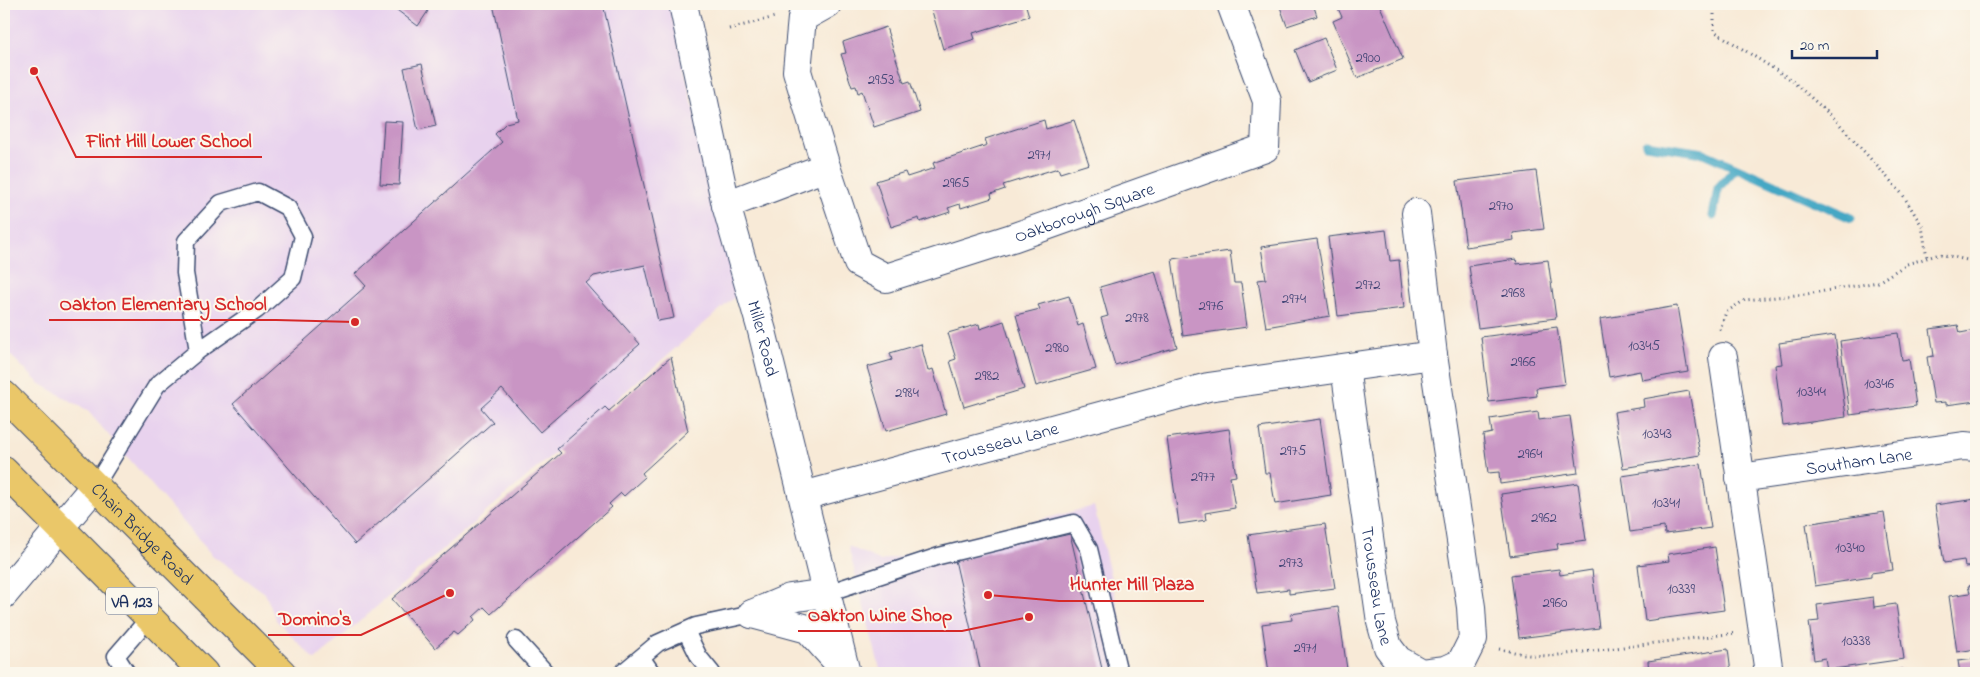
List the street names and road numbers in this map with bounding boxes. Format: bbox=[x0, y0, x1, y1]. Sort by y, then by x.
street label: Oakborough Square bbox=[1011, 177, 1159, 251]
street label: Miller Road bbox=[739, 298, 784, 379]
street label: Trousseau Lane bbox=[939, 417, 1063, 473]
street label: Southam Lane bbox=[1804, 442, 1915, 483]
street label: Chain Bridge Road bbox=[84, 478, 198, 592]
street label: Trousseau Lane bbox=[1353, 525, 1398, 649]
road number: VA 123 bbox=[106, 588, 158, 614]

